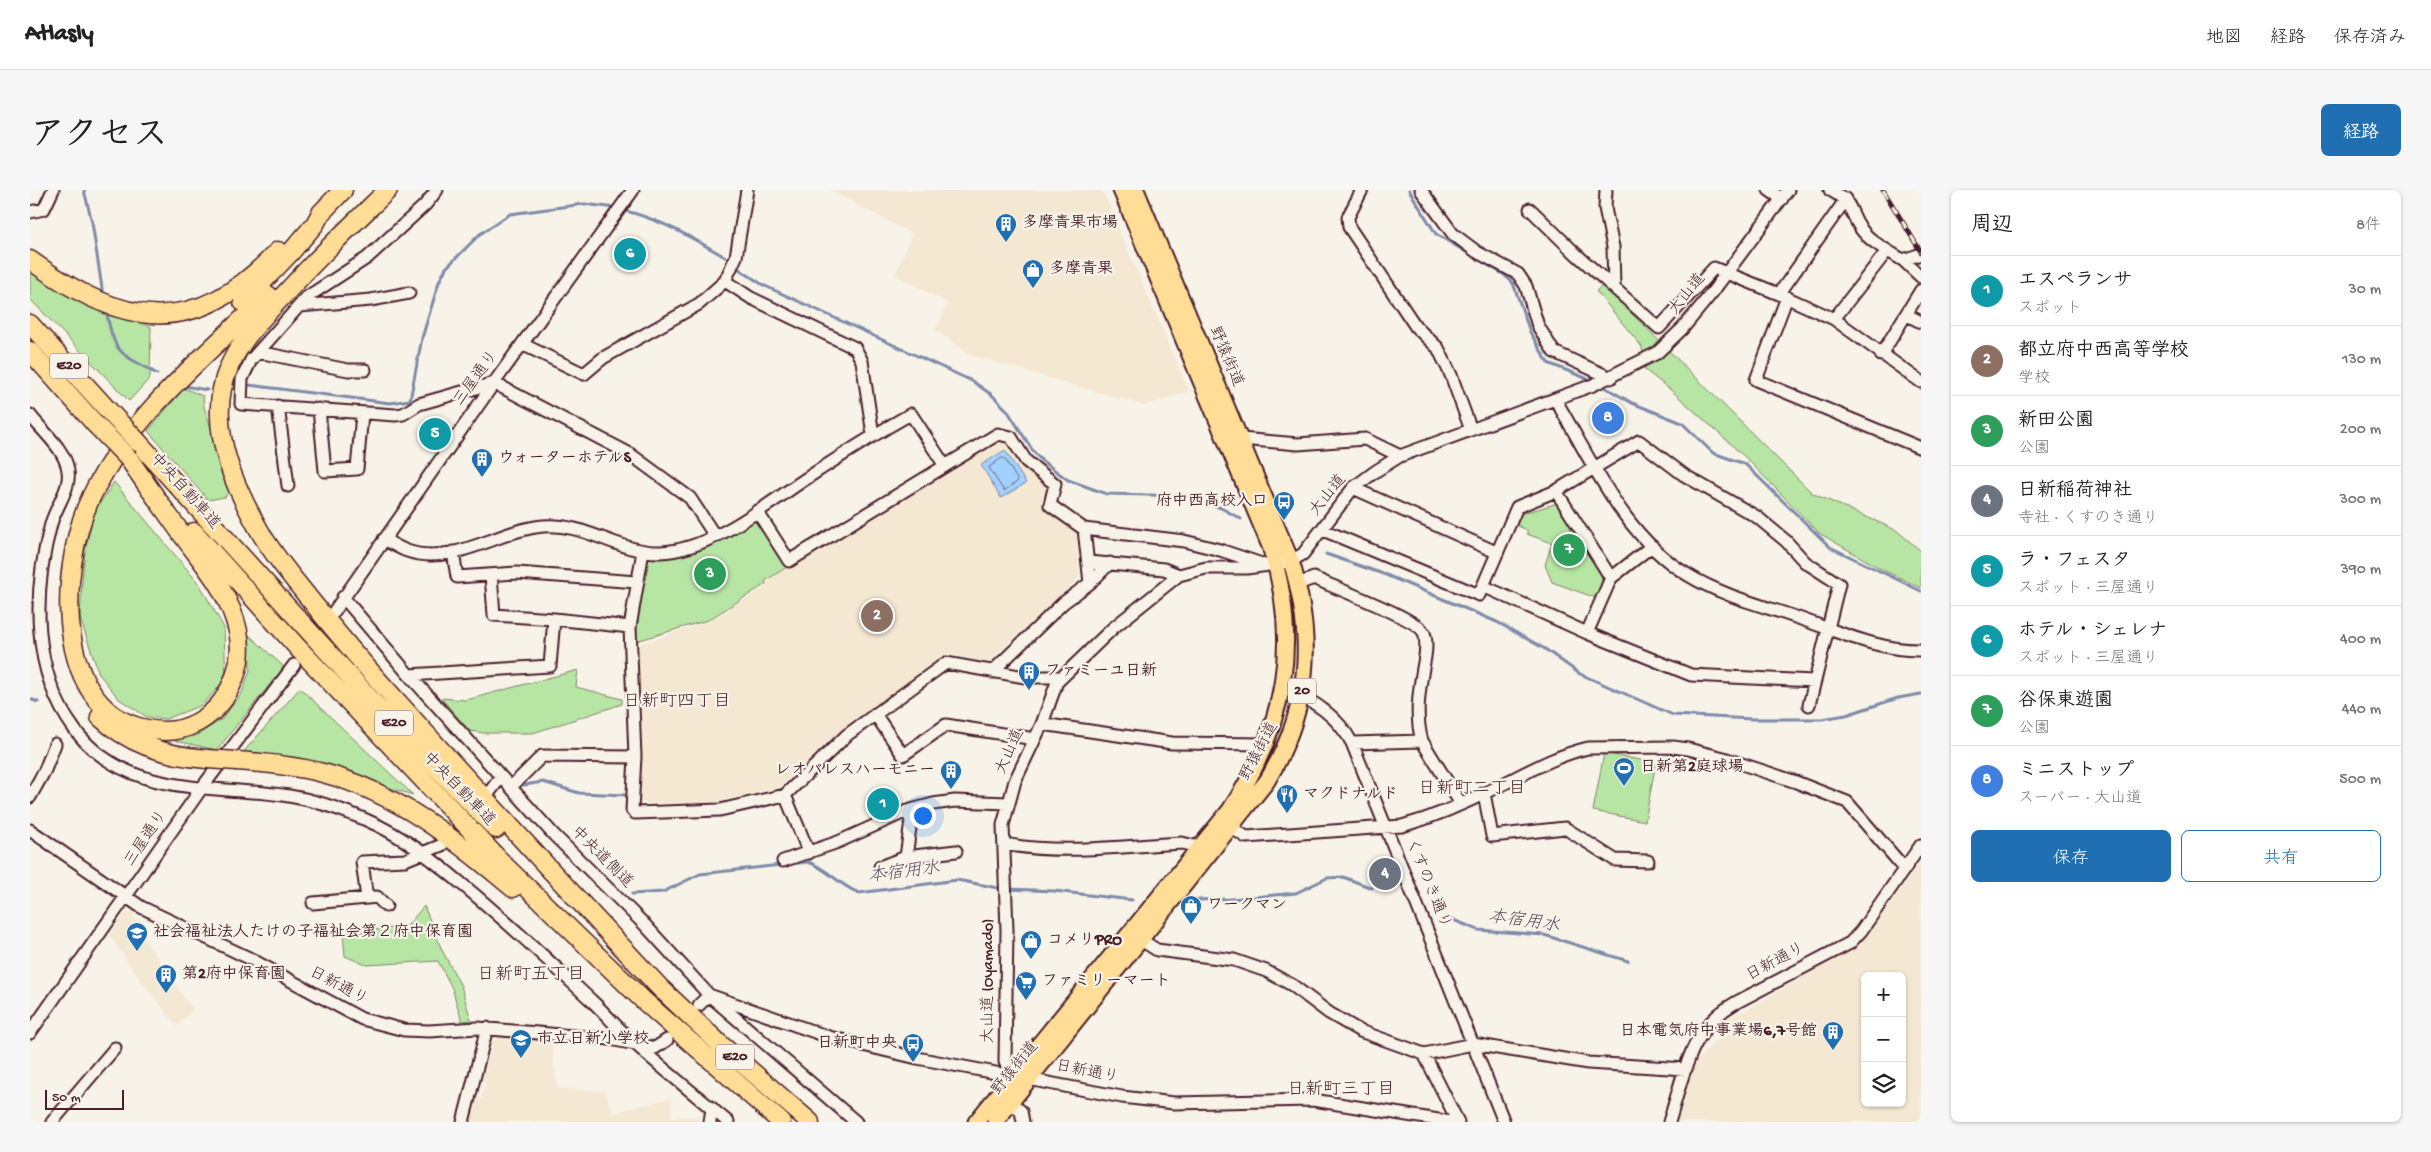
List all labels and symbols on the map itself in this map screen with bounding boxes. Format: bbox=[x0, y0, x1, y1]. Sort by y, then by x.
building icon: 多摩青果市場 bbox=[994, 212, 1018, 243]
place label: 多摩青果市場 bbox=[1022, 213, 1118, 234]
pin: 6 bbox=[614, 235, 646, 273]
shop icon: 多摩青果 bbox=[1021, 258, 1045, 289]
place label: 多摩青果 bbox=[1049, 259, 1113, 280]
street label: 大山道 bbox=[1665, 270, 1710, 320]
street label: 野猿街道 bbox=[1204, 323, 1247, 390]
street label: 三屋通り bbox=[450, 347, 503, 410]
road number: E20 bbox=[50, 354, 88, 378]
pin: 8 bbox=[1592, 399, 1624, 437]
pin: 5 bbox=[419, 415, 451, 453]
building icon: ウォーターホテルS bbox=[470, 447, 494, 478]
street label: 中央自動車道 bbox=[145, 449, 225, 534]
place label: ウォーターホテルS bbox=[498, 449, 632, 469]
street label: 大山道 bbox=[1306, 471, 1351, 521]
bus stop icon: 府中西高校入口 bbox=[1272, 490, 1296, 521]
place label: 府中西高校入口 bbox=[1156, 491, 1268, 512]
pin: 7 bbox=[1553, 531, 1585, 569]
pin: 3 bbox=[694, 555, 726, 593]
pin: 2 bbox=[861, 597, 893, 635]
building icon: ファミーユ日新 bbox=[1017, 660, 1041, 691]
place label: ファミーユ日新 bbox=[1045, 662, 1157, 682]
road number: 20 bbox=[1288, 678, 1316, 704]
district label: 日新町四丁目 bbox=[623, 691, 731, 713]
road number: E20 bbox=[375, 710, 413, 736]
street label: 野猿街道 bbox=[1236, 719, 1283, 785]
street label: 大山道 bbox=[992, 726, 1029, 778]
street label: 中央自動車道 bbox=[418, 747, 500, 831]
sports icon: 日新第2庭球場 bbox=[1612, 756, 1636, 787]
place label: 日新第2庭球場 bbox=[1640, 757, 1744, 778]
building icon: レオパレスハーモニー bbox=[939, 759, 963, 790]
place label: レオパレスハーモニー bbox=[775, 762, 935, 781]
district label: 日新町二丁目 bbox=[1418, 778, 1526, 800]
restaurant icon: マクドナルド bbox=[1275, 783, 1299, 814]
pin: 1 bbox=[867, 785, 899, 823]
place label: マクドナルド bbox=[1303, 786, 1398, 805]
your location bbox=[910, 803, 936, 829]
street label: 三屋通り bbox=[120, 807, 173, 871]
street label: 中央道側道 bbox=[566, 822, 637, 893]
street label: くすのき通り bbox=[1400, 836, 1455, 932]
pin: 4 bbox=[1369, 855, 1401, 893]
water label: 本宿用水 bbox=[867, 857, 941, 888]
shop icon: ワークマン bbox=[1179, 894, 1203, 925]
place label: ワークマン bbox=[1207, 897, 1287, 916]
water label: 本宿用水 bbox=[1487, 906, 1561, 937]
street label: 大山道 (Oyamado) bbox=[979, 918, 999, 1044]
school or university icon: 社会福祉法人たけの子福祉会第２府中保育園 bbox=[125, 921, 149, 952]
place label: 社会福祉法人たけの子福祉会第２府中保育園 bbox=[153, 922, 473, 943]
shop icon: コメリPRO bbox=[1019, 929, 1043, 960]
place label: コメリPRO bbox=[1047, 932, 1122, 951]
street label: 日新通り bbox=[1743, 939, 1809, 986]
building icon: 第2府中保育園 bbox=[154, 963, 178, 994]
street label: 日新通り bbox=[305, 963, 371, 1010]
place label: 第2府中保育園 bbox=[182, 964, 286, 985]
district label: 日新町五丁目 bbox=[477, 964, 585, 986]
supermarket icon: ファミリーマート bbox=[1014, 970, 1038, 1001]
place label: ファミリーマート bbox=[1042, 973, 1171, 992]
building icon: 日本電気府中事業場6,7号館 bbox=[1821, 1020, 1845, 1051]
place label: 日本電気府中事業場6,7号館 bbox=[1620, 1021, 1817, 1042]
school or university icon: 市立日新小学校 bbox=[509, 1028, 533, 1059]
place label: 市立日新小学校 bbox=[537, 1030, 649, 1050]
bus stop icon: 日新町中央 bbox=[901, 1032, 925, 1063]
place label: 日新町中央 bbox=[817, 1033, 897, 1054]
street label: 野猿街道 bbox=[988, 1038, 1044, 1100]
road number: E20 bbox=[716, 1044, 754, 1070]
street label: 日新通り bbox=[1054, 1057, 1120, 1088]
district label: 日新町三丁目 bbox=[1287, 1079, 1395, 1101]
scale bar bbox=[45, 1087, 124, 1110]

